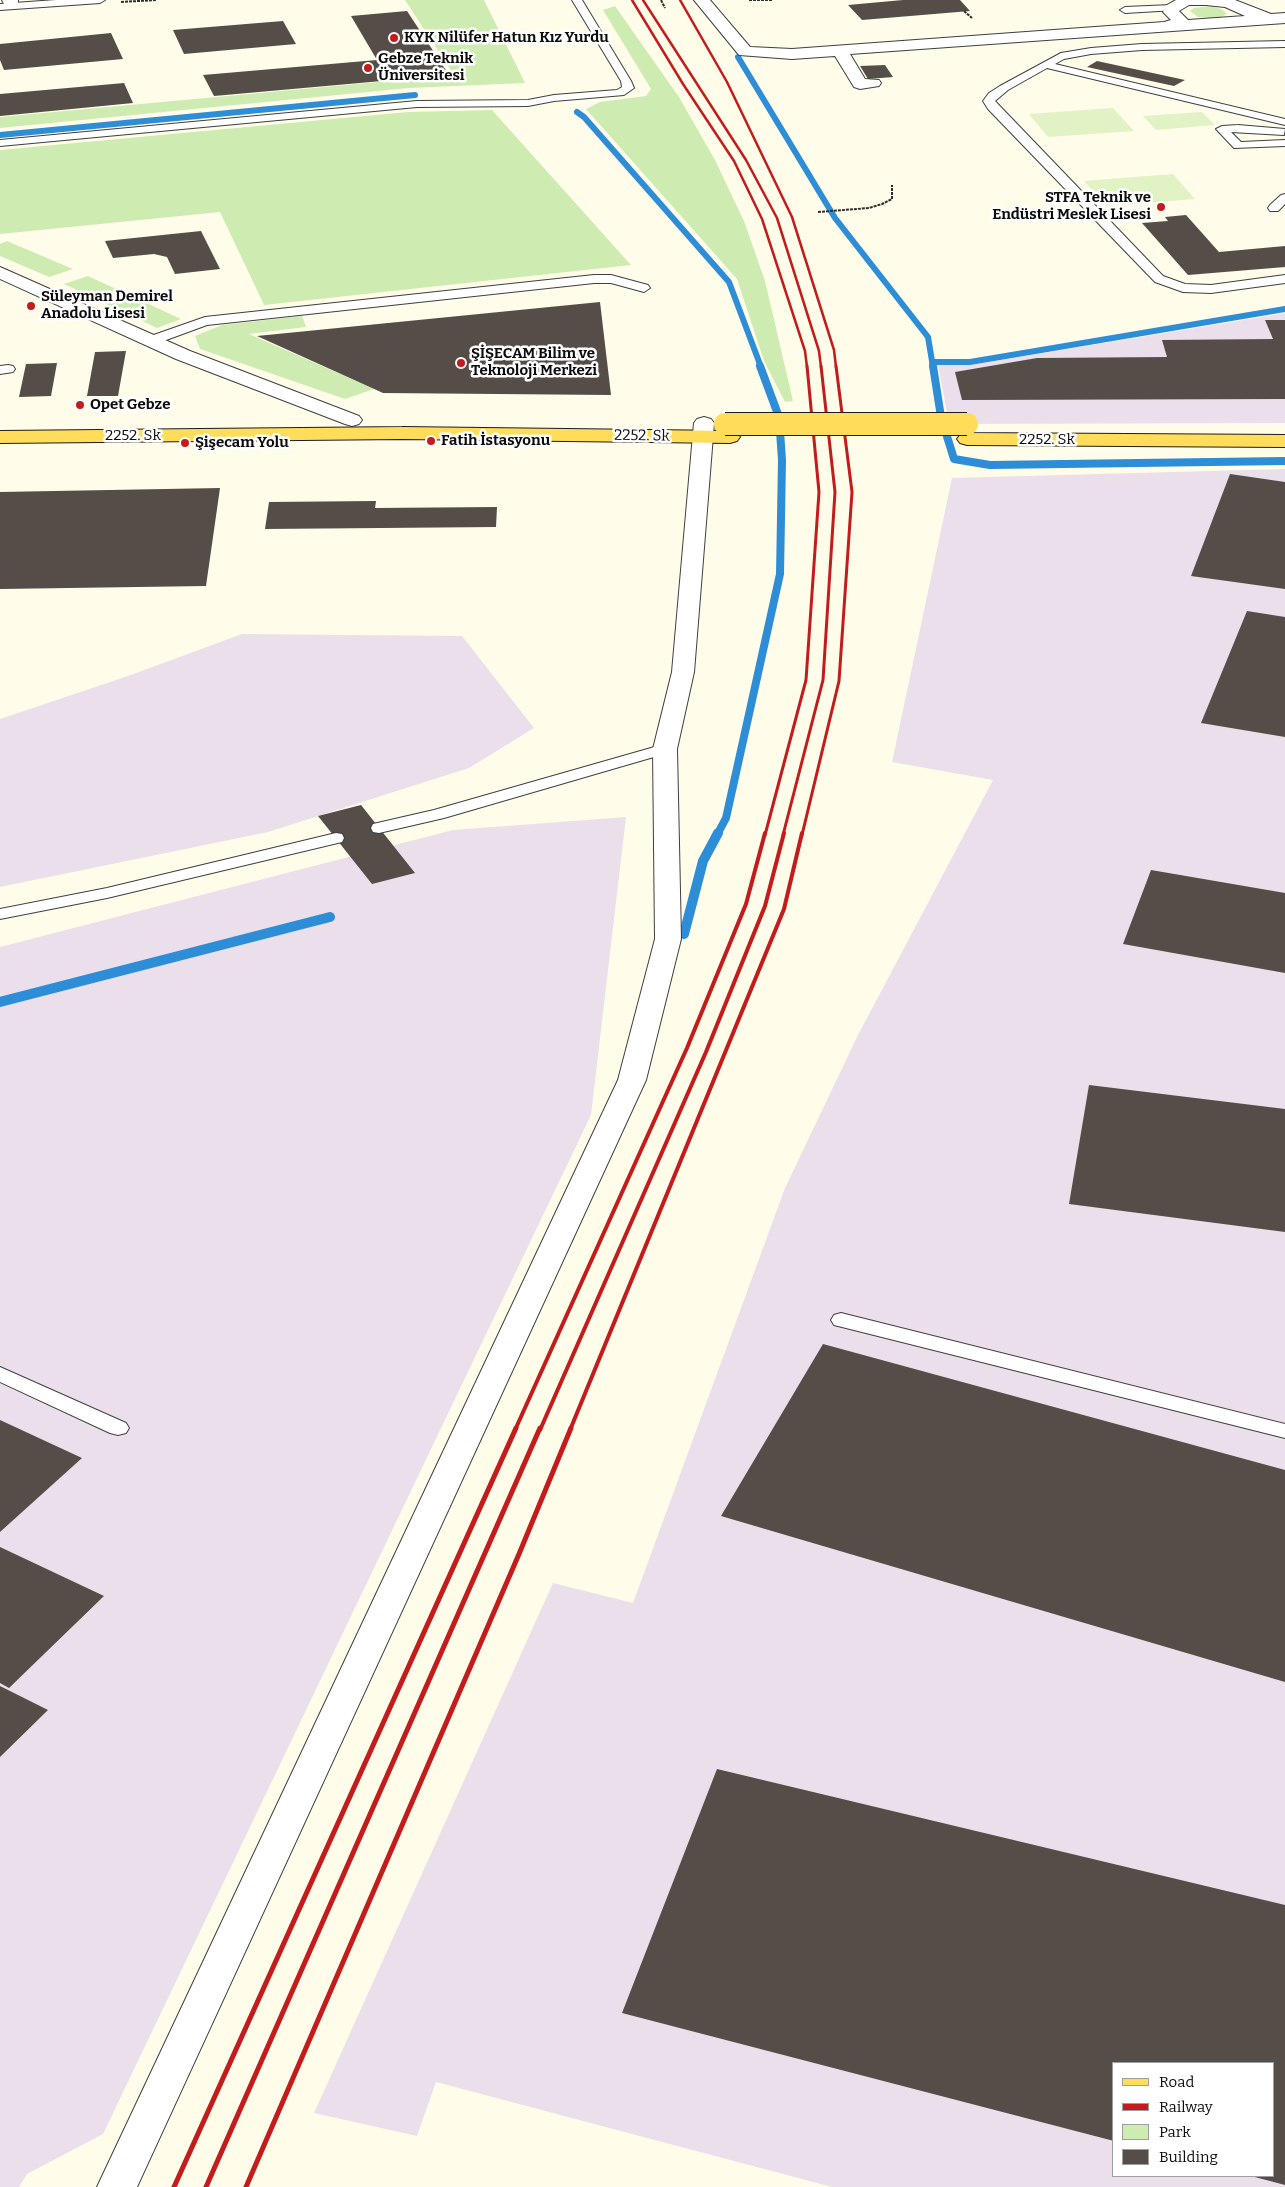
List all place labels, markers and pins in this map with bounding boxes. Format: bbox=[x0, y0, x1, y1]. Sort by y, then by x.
place label: KYK Nilüfer Hatun Kız Yurdu bbox=[404, 29, 609, 47]
marker: KYK Nilüfer Hatun Kız Yurdu bbox=[388, 32, 400, 44]
place label: Gebze Teknik Üniversitesi bbox=[378, 50, 473, 85]
marker: Gebze Teknik Üniversitesi bbox=[362, 62, 374, 74]
place label: STFA Teknik ve Endüstri Meslek Lisesi bbox=[992, 189, 1151, 224]
marker: STFA Teknik ve Endüstri Meslek Lisesi bbox=[1155, 201, 1167, 213]
place label: Süleyman Demirel Anadolu Lisesi bbox=[41, 288, 173, 323]
marker: Süleyman Demirel Anadolu Lisesi bbox=[25, 300, 37, 312]
place label: ŞİŞECAM Bilim ve Teknoloji Merkezi bbox=[471, 345, 597, 380]
marker: ŞİŞECAM Bilim ve Teknoloji Merkezi bbox=[455, 357, 467, 369]
place label: Opet Gebze bbox=[90, 396, 170, 414]
marker: Opet Gebze bbox=[74, 399, 86, 411]
place label: Fatih İstasyonu bbox=[441, 432, 550, 450]
place label: Şişecam Yolu bbox=[195, 434, 289, 452]
marker: Fatih İstasyonu bbox=[425, 435, 437, 447]
marker: Şişecam Yolu bbox=[179, 437, 191, 449]

